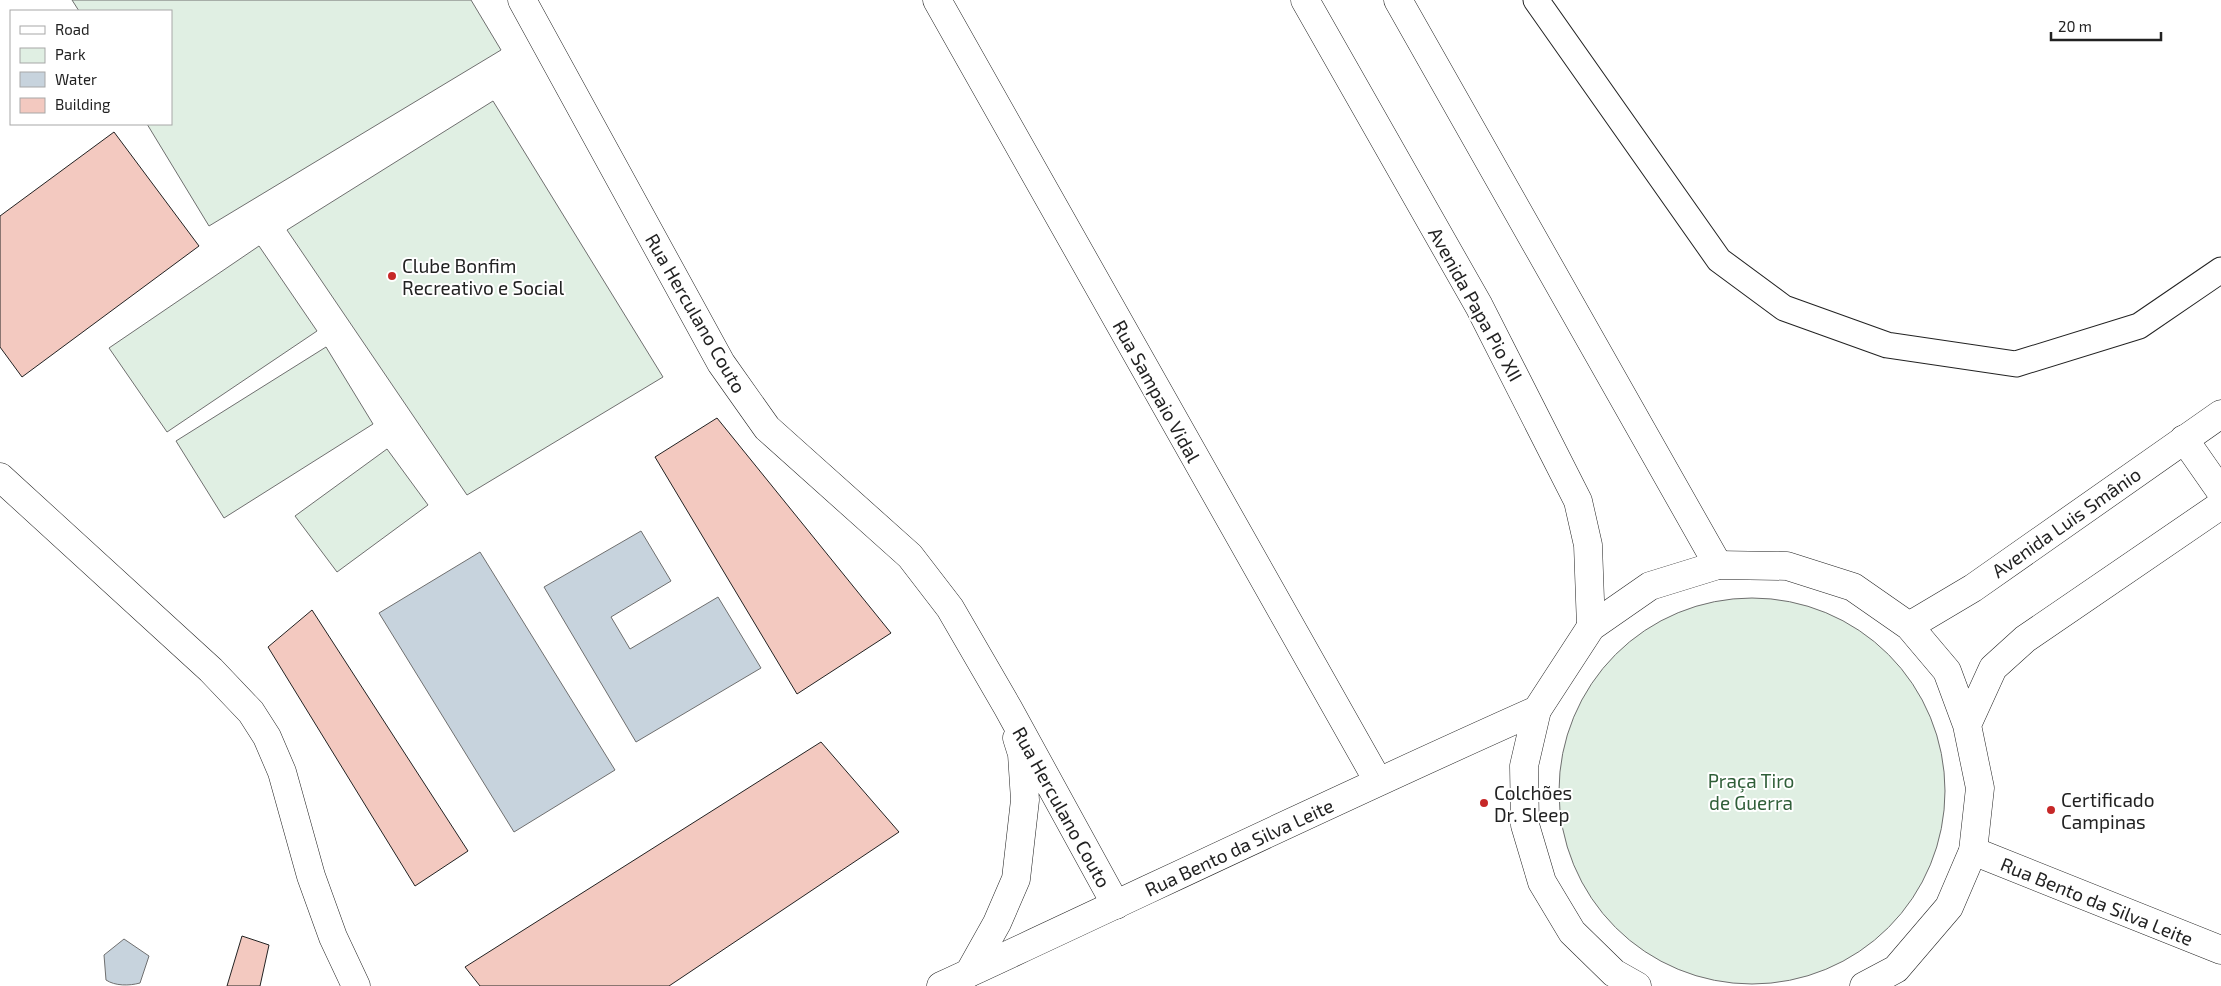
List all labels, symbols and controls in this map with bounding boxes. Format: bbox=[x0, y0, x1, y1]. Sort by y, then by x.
legend bbox=[10, 10, 172, 125]
scale bar bbox=[2051, 10, 2161, 42]
text: 20 m bbox=[2058, 17, 2092, 35]
text: Road bbox=[55, 20, 90, 38]
text: Park bbox=[55, 45, 86, 63]
text: Water bbox=[55, 70, 97, 88]
text: Building bbox=[55, 95, 111, 113]
street label: Avenida Papa Pio XII bbox=[1424, 223, 1528, 385]
street label: Rua Herculano Couto bbox=[641, 229, 751, 397]
place label: Clube Bonfim Recreativo e Social bbox=[402, 254, 564, 299]
marker: Clube Bonfim Recreativo e Social bbox=[386, 270, 398, 282]
street label: Rua Sampaio Vidal bbox=[1108, 316, 1206, 466]
street label: Avenida Luis Smânio bbox=[1987, 462, 2145, 582]
street label: Rua Herculano Couto bbox=[1008, 723, 1116, 891]
park label: Praça Tiro de Guerra bbox=[1708, 769, 1794, 814]
place label: Colchões Dr. Sleep bbox=[1494, 781, 1572, 826]
place label: Certificado Campinas bbox=[2061, 788, 2155, 833]
street label: Rua Bento da Silva Leite bbox=[1141, 793, 1337, 901]
marker: Colchões Dr. Sleep bbox=[1478, 797, 1490, 809]
marker: Certificado Campinas bbox=[2045, 804, 2057, 816]
street label: Rua Bento da Silva Leite bbox=[1997, 852, 2197, 950]

